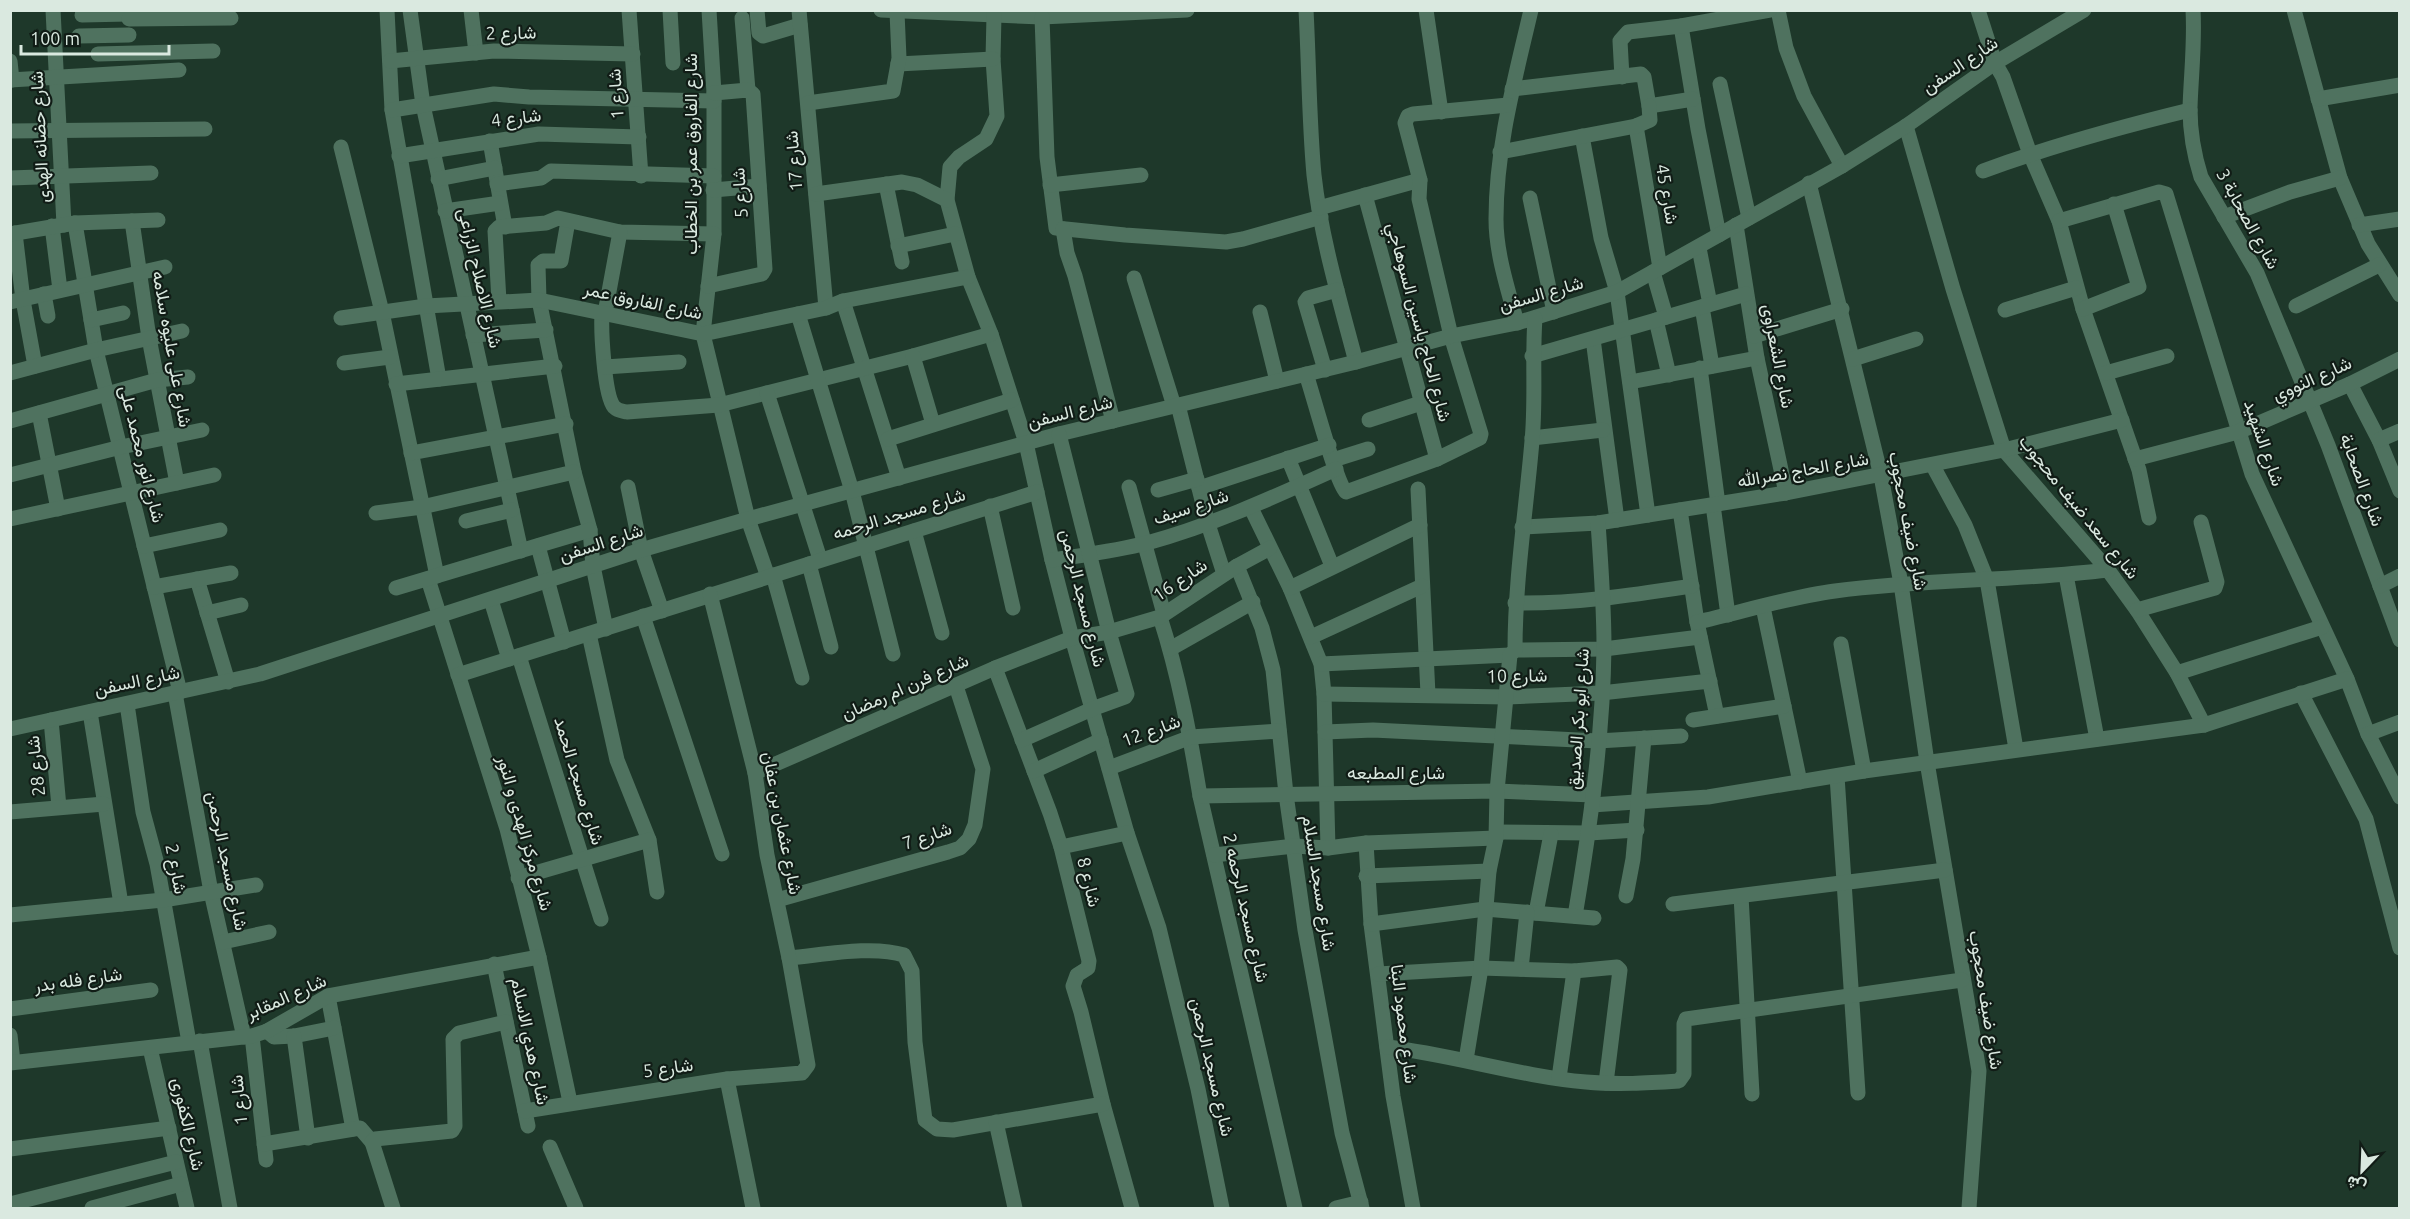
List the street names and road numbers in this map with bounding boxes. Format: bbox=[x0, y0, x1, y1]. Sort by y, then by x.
street label: شارع 2 bbox=[486, 22, 536, 45]
street label: شارع السفن bbox=[1918, 32, 2003, 99]
street label: شارع الفاروق عمر بن الخطاب bbox=[680, 53, 703, 255]
street label: شارع 1 bbox=[603, 68, 630, 120]
street label: شارع حضانه الهدى bbox=[26, 71, 55, 203]
street label: شارع 4 bbox=[490, 104, 543, 133]
street label: شارع 17 bbox=[780, 130, 809, 192]
street label: شارع 45 bbox=[1650, 162, 1683, 226]
street label: شارع الصحابة 3 bbox=[2211, 165, 2285, 273]
street label: شارع 5 bbox=[727, 167, 754, 219]
street label: شارع الاصلاح الزراعى bbox=[452, 206, 507, 350]
street label: شارع الحاج ياسين السوهاجي bbox=[1378, 220, 1456, 425]
street label: شارع على عليوه سلامه bbox=[146, 269, 197, 429]
street label: شارع السفن bbox=[1496, 271, 1586, 318]
street label: شارع الفاروق عمر bbox=[581, 278, 704, 325]
street label: شارع الشعراوى bbox=[1756, 302, 1799, 410]
street label: شارع النووي bbox=[2269, 352, 2357, 410]
street label: شارع انور محمد على bbox=[113, 383, 170, 525]
street label: شارع السفن bbox=[1025, 391, 1115, 434]
street label: شارع الشهيد bbox=[2238, 397, 2289, 489]
street label: شارع سعد ضيف محجوب bbox=[2013, 431, 2144, 584]
street label: شارع الصحابة bbox=[2334, 431, 2389, 530]
street label: شارع الحاج نصرالله bbox=[1736, 448, 1871, 493]
street label: شارع ضيف محجوب bbox=[1883, 450, 1932, 592]
street label: شارع مسجد الرحمه bbox=[830, 483, 968, 546]
street label: شارع سيف bbox=[1151, 485, 1232, 530]
street label: شارع السفن bbox=[556, 519, 646, 568]
street label: شارع مسجد الرحمن bbox=[1054, 527, 1111, 669]
street label: شارع 16 bbox=[1149, 554, 1212, 607]
street label: شارع ابو بكر الصديق bbox=[1562, 648, 1595, 790]
street label: شارع فرن ام رمضان bbox=[838, 649, 972, 726]
street label: شارع السفن bbox=[92, 661, 182, 702]
street label: شارع 10 bbox=[1486, 664, 1548, 689]
street label: شارع 12 bbox=[1119, 710, 1184, 753]
street label: شارع مسجد الحمد bbox=[548, 714, 609, 848]
street label: شارع 28 bbox=[22, 735, 51, 797]
street label: شارع عثمان بن عفان bbox=[756, 750, 807, 897]
street label: شارع مركز الهدى و النور bbox=[491, 752, 558, 914]
street label: شارع المطبعه bbox=[1347, 762, 1445, 785]
street label: شارع مسجد الرحمن bbox=[201, 790, 252, 933]
street label: شارع مسجد السلام bbox=[1296, 814, 1341, 953]
street label: شارع 7 bbox=[900, 817, 955, 856]
street label: شارع مسجد الرحمه 2 bbox=[1217, 831, 1274, 985]
street label: شارع 2 bbox=[159, 842, 192, 896]
street label: شارع 8 bbox=[1071, 855, 1106, 909]
street label: شارع ضيف محجوب bbox=[1963, 929, 2008, 1071]
street label: شارع فله بدر bbox=[32, 963, 124, 998]
street label: شارع محمود البنا bbox=[1385, 963, 1422, 1085]
street label: شارع المقابر bbox=[241, 969, 330, 1026]
street label: شارع هدي الاسلام bbox=[502, 975, 554, 1107]
street label: شارع مسجد الرحمن bbox=[1184, 996, 1239, 1139]
street label: شارع 5 bbox=[641, 1054, 695, 1083]
street label: شارع 1 bbox=[225, 1074, 254, 1126]
street label: شارع الكفورى bbox=[166, 1075, 209, 1173]

